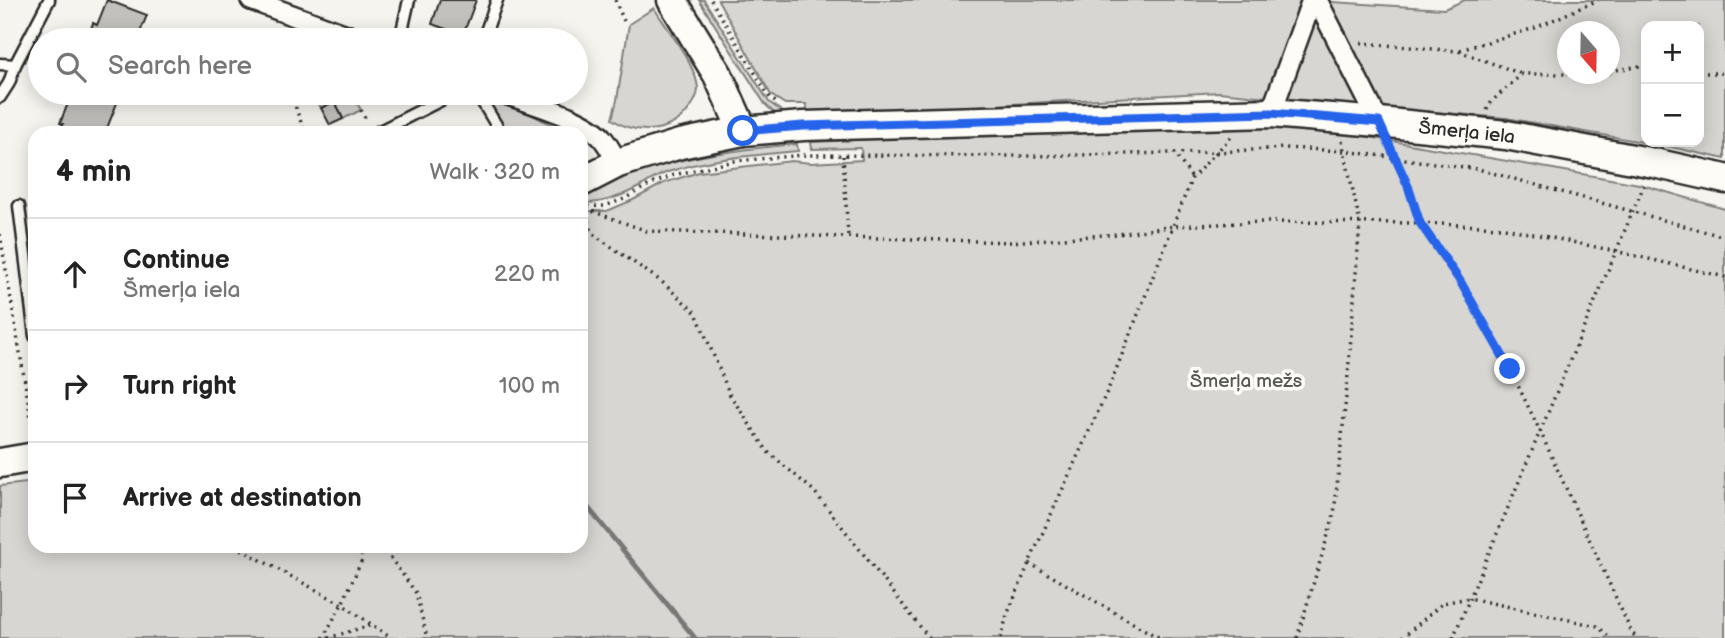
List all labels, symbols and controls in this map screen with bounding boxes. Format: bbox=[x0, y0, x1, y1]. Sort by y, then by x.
north arrow bbox=[1557, 21, 1620, 84]
map controls bbox=[1641, 21, 1704, 147]
button: + bbox=[1641, 21, 1704, 84]
search box bbox=[28, 28, 588, 105]
icon: search bbox=[52, 48, 90, 86]
text: Search here bbox=[108, 51, 252, 82]
button: − bbox=[1641, 84, 1704, 147]
route start bbox=[727, 115, 758, 146]
street label: Šmerļa iela bbox=[1417, 116, 1517, 150]
text: 4 min bbox=[56, 154, 131, 190]
text: Walk · 320 m bbox=[429, 158, 560, 186]
text: Continue bbox=[123, 245, 230, 276]
icon: ahead bbox=[56, 255, 94, 293]
text: 220 m bbox=[494, 260, 560, 288]
text: Šmerļa iela bbox=[123, 276, 241, 304]
route end bbox=[1494, 353, 1525, 384]
icon: right bbox=[56, 367, 94, 405]
park label: Šmerļa mežs bbox=[1190, 370, 1302, 393]
text: Turn right bbox=[123, 371, 236, 402]
text: 100 m bbox=[499, 372, 560, 400]
icon: arrive bbox=[56, 479, 94, 517]
text: Arrive at destination bbox=[123, 483, 362, 514]

